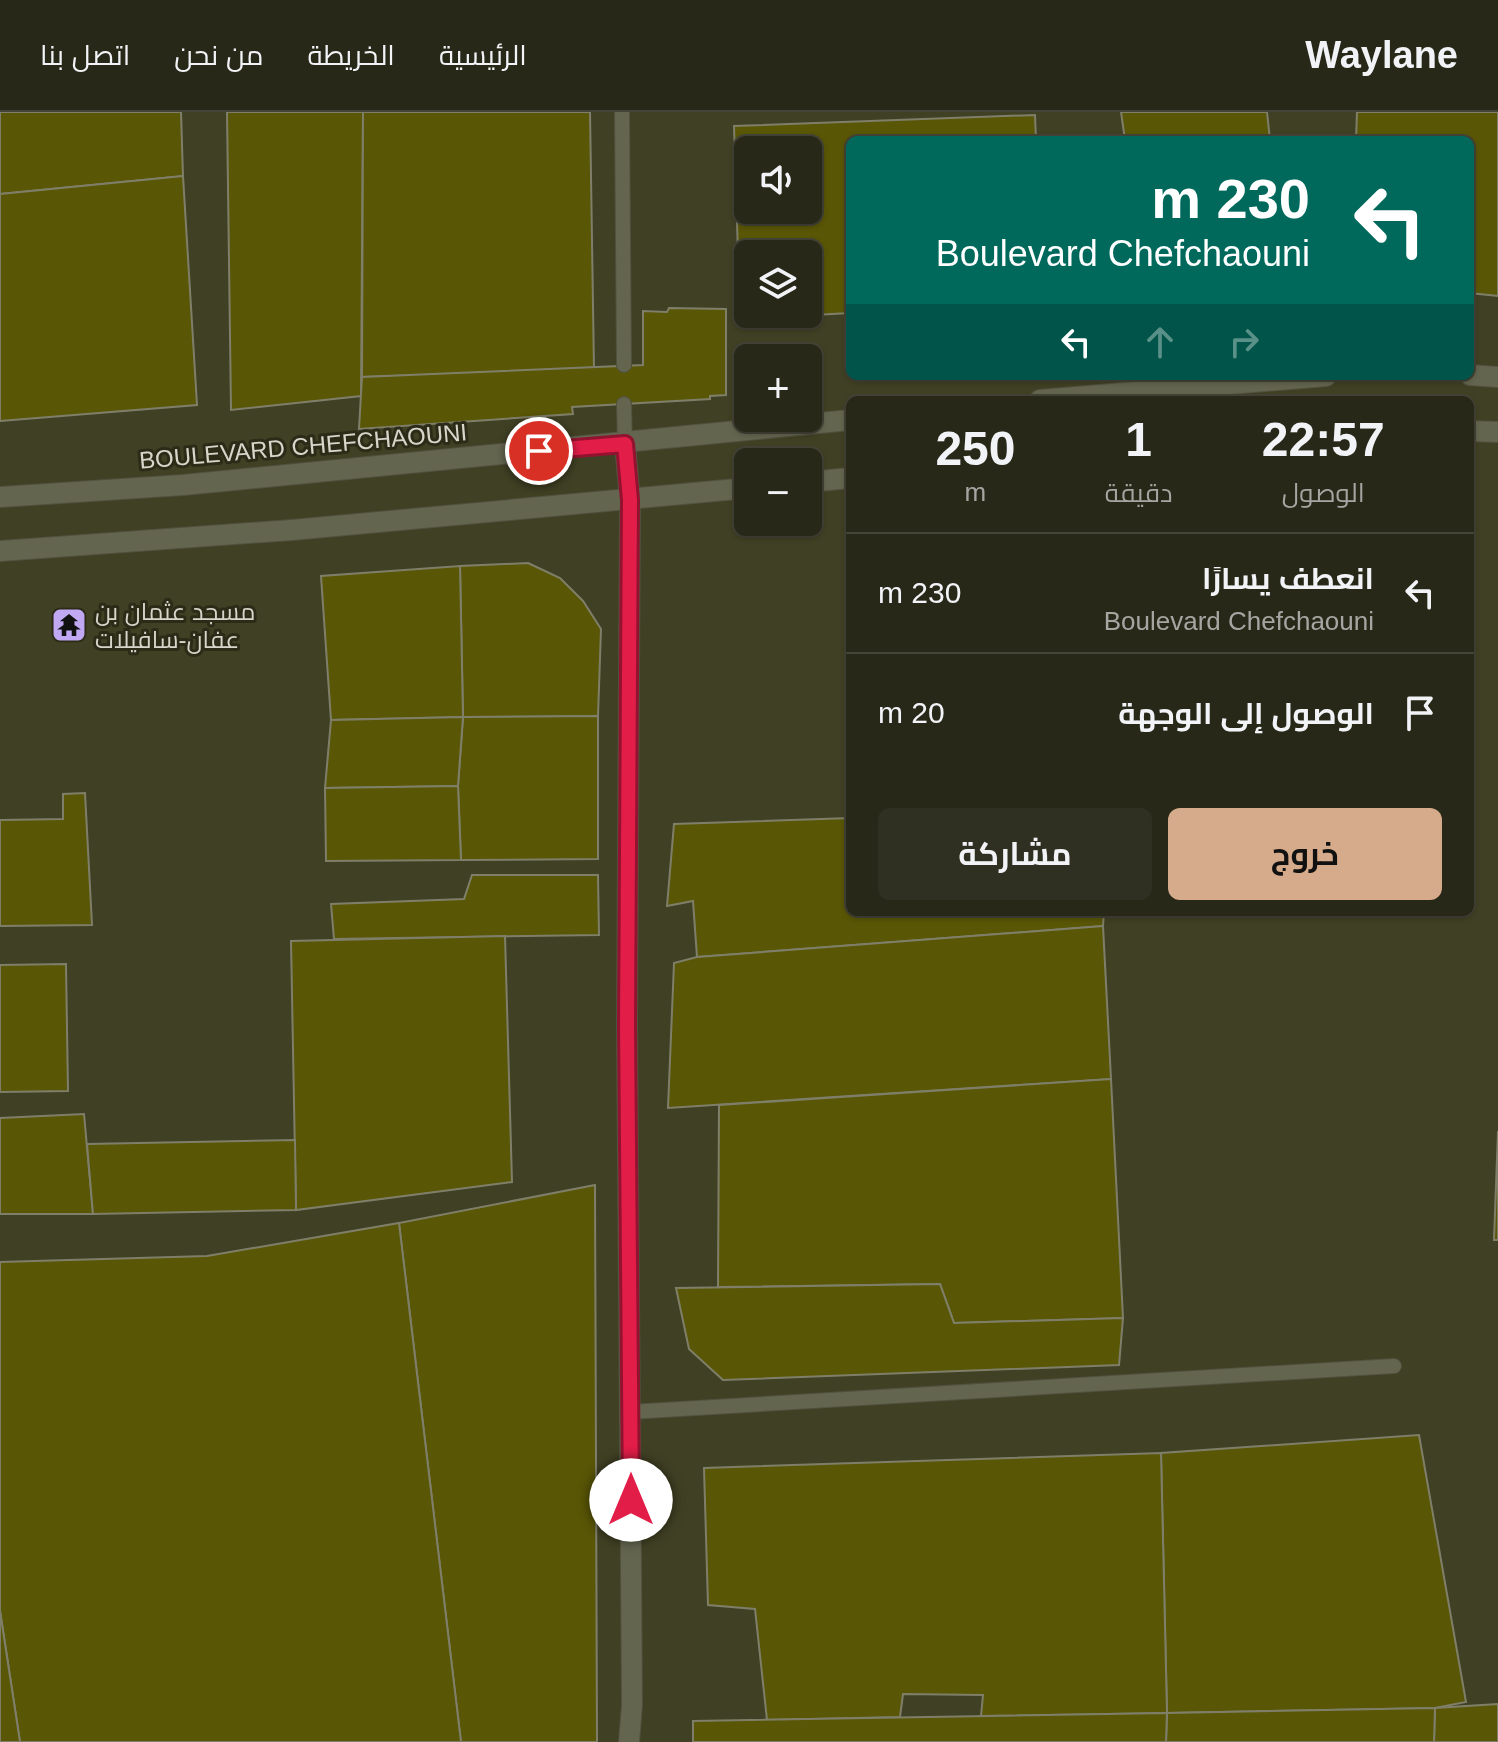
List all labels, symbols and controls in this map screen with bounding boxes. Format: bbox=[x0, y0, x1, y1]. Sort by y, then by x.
text: Waylane bbox=[1305, 34, 1458, 76]
text: اتصل بنا bbox=[40, 40, 130, 71]
text: من نحن bbox=[174, 40, 263, 71]
text: الخريطة bbox=[307, 40, 395, 71]
text: الرئيسية bbox=[439, 40, 527, 71]
map controls bbox=[734, 136, 822, 536]
button: sound bbox=[734, 136, 822, 224]
text: 230 m bbox=[1151, 167, 1310, 230]
icon: left bbox=[1338, 168, 1442, 272]
text: Boulevard Chefchaouni bbox=[936, 233, 1310, 274]
button: layers bbox=[734, 240, 822, 328]
icon: left bbox=[1054, 320, 1098, 364]
icon: ahead bbox=[1138, 320, 1182, 364]
icon: right bbox=[1222, 320, 1266, 364]
button: + bbox=[734, 344, 822, 432]
text: 1 bbox=[1125, 413, 1152, 466]
text: 22:57 bbox=[1262, 413, 1385, 466]
pin bbox=[505, 417, 573, 485]
street label: BOULEVARD CHEFCHAOUNI bbox=[138, 418, 468, 474]
text: 250 bbox=[935, 422, 1015, 475]
icon: arrive bbox=[517, 429, 561, 473]
button: − bbox=[734, 448, 822, 536]
text: m bbox=[965, 477, 986, 507]
text: دقيقة bbox=[1105, 478, 1172, 508]
text: الوصول bbox=[1282, 478, 1365, 508]
text: انعطف يسارًا bbox=[1202, 562, 1374, 595]
icon: left bbox=[1398, 571, 1442, 615]
text: 230 m bbox=[878, 576, 961, 609]
place label: مسجد عثمان بن عفان-سافيلات bbox=[95, 598, 255, 654]
temple icon: مسجد عثمان بن عفان-سافيلات bbox=[50, 606, 88, 644]
text: Boulevard Chefchaouni bbox=[1104, 606, 1374, 636]
icon: arrive bbox=[1398, 691, 1442, 735]
text: 20 m bbox=[878, 696, 945, 729]
text: الوصول إلى الوجهة bbox=[1118, 697, 1374, 730]
button: مشاركة bbox=[878, 808, 1152, 900]
button: خروج bbox=[1168, 808, 1442, 900]
position arrow bbox=[589, 1458, 673, 1542]

